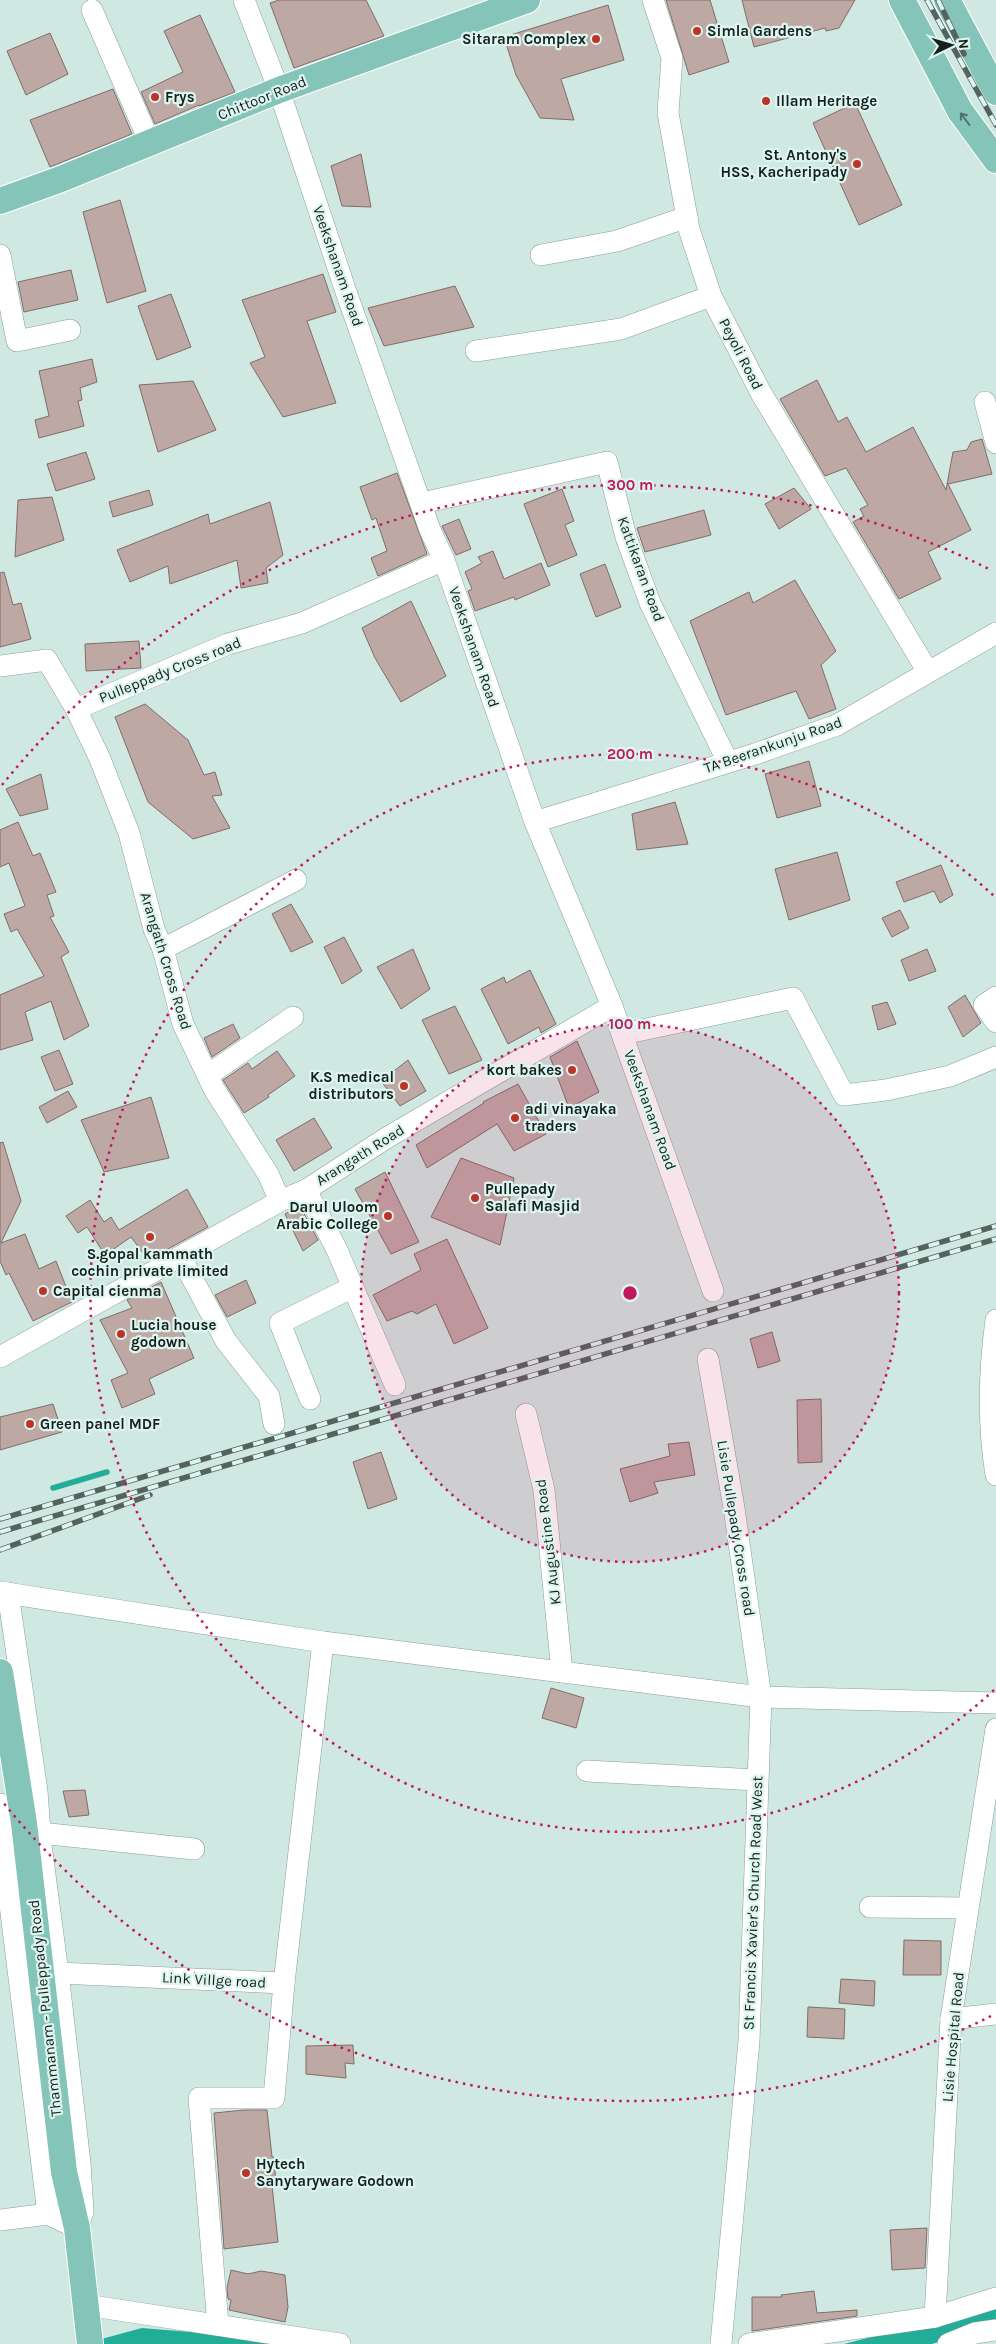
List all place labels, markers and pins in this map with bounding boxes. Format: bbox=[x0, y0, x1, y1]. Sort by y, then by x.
place label: Simla Gardens bbox=[707, 22, 812, 40]
marker: Simla Gardens bbox=[691, 25, 703, 37]
place label: Sitaram Complex bbox=[462, 30, 587, 48]
marker: Sitaram Complex bbox=[590, 33, 602, 45]
place label: Frys bbox=[165, 88, 195, 106]
marker: Frys bbox=[149, 91, 161, 103]
place label: Illam Heritage bbox=[776, 92, 877, 110]
marker: Illam Heritage bbox=[760, 95, 772, 107]
place label: St. Antony's HSS, Kacheripady bbox=[720, 146, 847, 181]
marker: St. Antony's HSS, Kacheripady bbox=[851, 158, 863, 170]
place label: kort bakes bbox=[486, 1061, 562, 1079]
marker: kort bakes bbox=[566, 1064, 578, 1076]
place label: K.S medical distributors bbox=[308, 1068, 394, 1103]
marker: K.S medical distributors bbox=[398, 1080, 410, 1092]
place label: adi vinayaka traders bbox=[525, 1100, 617, 1135]
marker: adi vinayaka traders bbox=[509, 1112, 521, 1124]
place label: Pullepady Salafi Masjid bbox=[485, 1180, 580, 1215]
marker: Pullepady Salafi Masjid bbox=[469, 1192, 481, 1204]
place label: Darul Uloom Arabic College bbox=[276, 1198, 378, 1233]
marker: Darul Uloom Arabic College bbox=[382, 1210, 394, 1222]
marker: S.gopal kammath cochin private limited bbox=[144, 1231, 156, 1243]
place label: S.gopal kammath cochin private limited bbox=[71, 1245, 229, 1280]
place label: Capital cienma bbox=[53, 1282, 162, 1300]
centre of rings bbox=[621, 1284, 639, 1302]
marker: Capital cienma bbox=[37, 1285, 49, 1297]
place label: Lucia house godown bbox=[131, 1316, 216, 1351]
marker: Lucia house godown bbox=[115, 1328, 127, 1340]
place label: Green panel MDF bbox=[40, 1415, 160, 1433]
marker: Green panel MDF bbox=[24, 1418, 36, 1430]
place label: Hytech Sanytaryware Godown bbox=[256, 2155, 414, 2190]
marker: Hytech Sanytaryware Godown bbox=[240, 2167, 252, 2179]

